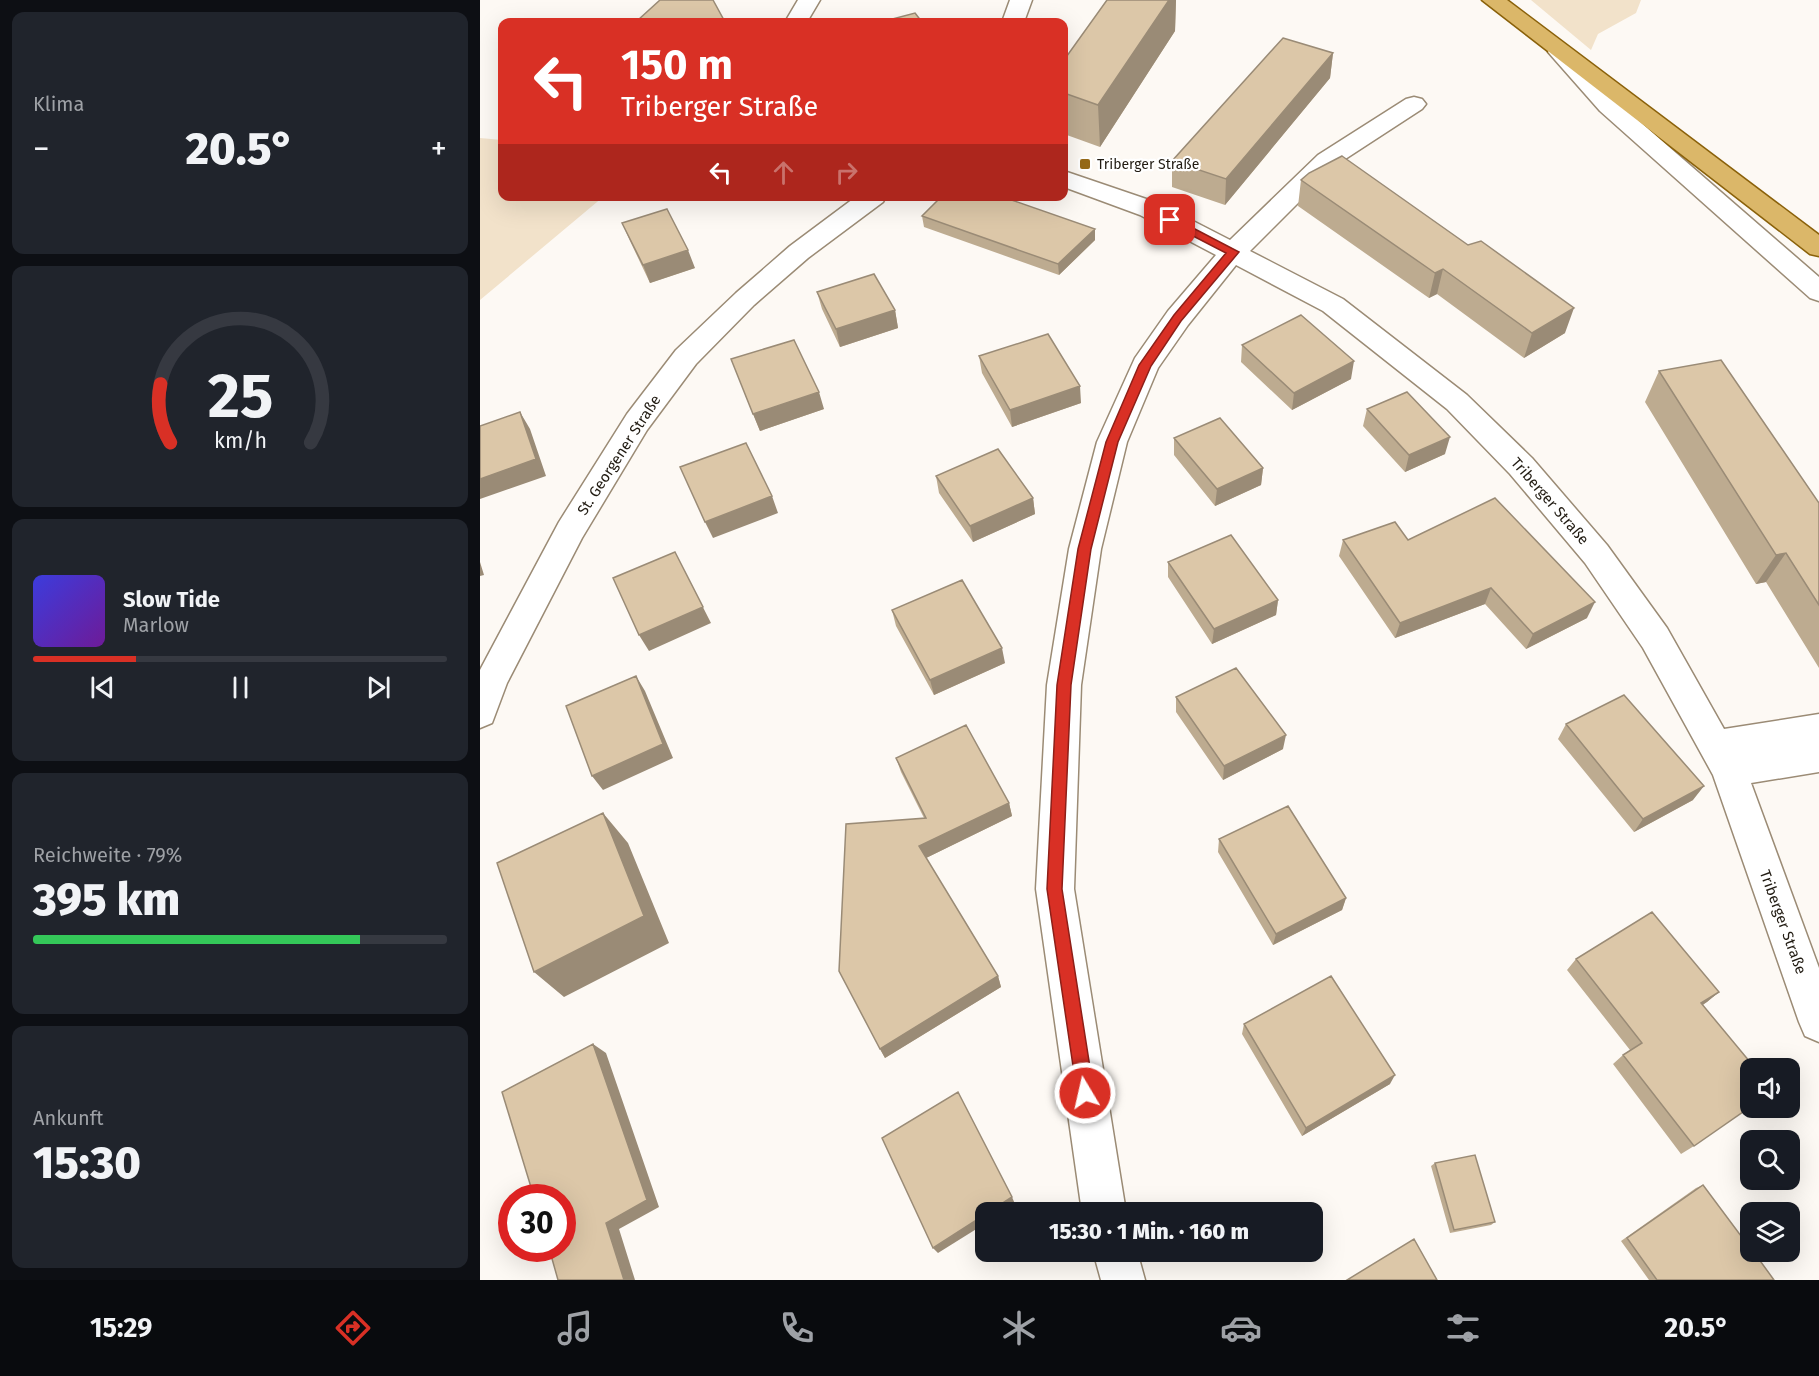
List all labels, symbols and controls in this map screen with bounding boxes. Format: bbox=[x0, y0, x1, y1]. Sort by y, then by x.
text: 150 m bbox=[621, 40, 733, 90]
icon: left bbox=[522, 42, 600, 120]
text: Triberger Straße bbox=[621, 91, 818, 123]
text: Klima bbox=[33, 92, 84, 116]
text: 20.5° bbox=[185, 122, 295, 176]
text: − bbox=[33, 129, 50, 169]
text: + bbox=[431, 129, 447, 169]
icon: left bbox=[704, 156, 737, 189]
icon: ahead bbox=[767, 156, 800, 189]
icon: right bbox=[830, 156, 863, 189]
place label: Triberger Straße bbox=[1097, 156, 1199, 173]
marker: Triberger Straße bbox=[1078, 157, 1092, 171]
pin bbox=[1144, 194, 1195, 245]
icon: arrive bbox=[1153, 203, 1186, 236]
text: 25 bbox=[207, 360, 273, 435]
street label: St. Georgener Straße bbox=[573, 391, 665, 519]
text: km/h bbox=[213, 429, 267, 455]
street label: Triberger Straße bbox=[1507, 454, 1593, 548]
text: Slow Tide bbox=[123, 586, 220, 613]
text: Marlow bbox=[123, 613, 189, 637]
icon: previous bbox=[86, 671, 119, 704]
icon: pause bbox=[224, 671, 257, 704]
icon: next bbox=[362, 671, 395, 704]
text: Reichweite · 79% bbox=[33, 843, 182, 867]
street label: Triberger Straße bbox=[1756, 867, 1810, 977]
text: 395 km bbox=[33, 873, 180, 927]
map controls bbox=[1740, 1058, 1800, 1262]
button: sound bbox=[1740, 1058, 1800, 1118]
position arrow bbox=[1053, 1061, 1117, 1125]
text: Ankunft bbox=[33, 1106, 104, 1130]
button: search bbox=[1740, 1130, 1800, 1190]
text: 15:30 bbox=[33, 1136, 141, 1190]
speed limit sign: 30 bbox=[498, 1184, 576, 1262]
button: layers bbox=[1740, 1202, 1800, 1262]
text: 15:30 · 1 Min. · 160 m bbox=[1049, 1218, 1249, 1245]
icon: directions bbox=[332, 1307, 374, 1349]
icon: music bbox=[554, 1307, 596, 1349]
icon: phone bbox=[776, 1307, 818, 1349]
icon: climate bbox=[998, 1307, 1040, 1349]
icon: car bbox=[1220, 1307, 1262, 1349]
icon: filters bbox=[1442, 1307, 1484, 1349]
text: 15:29 bbox=[90, 1312, 152, 1344]
text: 20.5° bbox=[1664, 1312, 1729, 1344]

